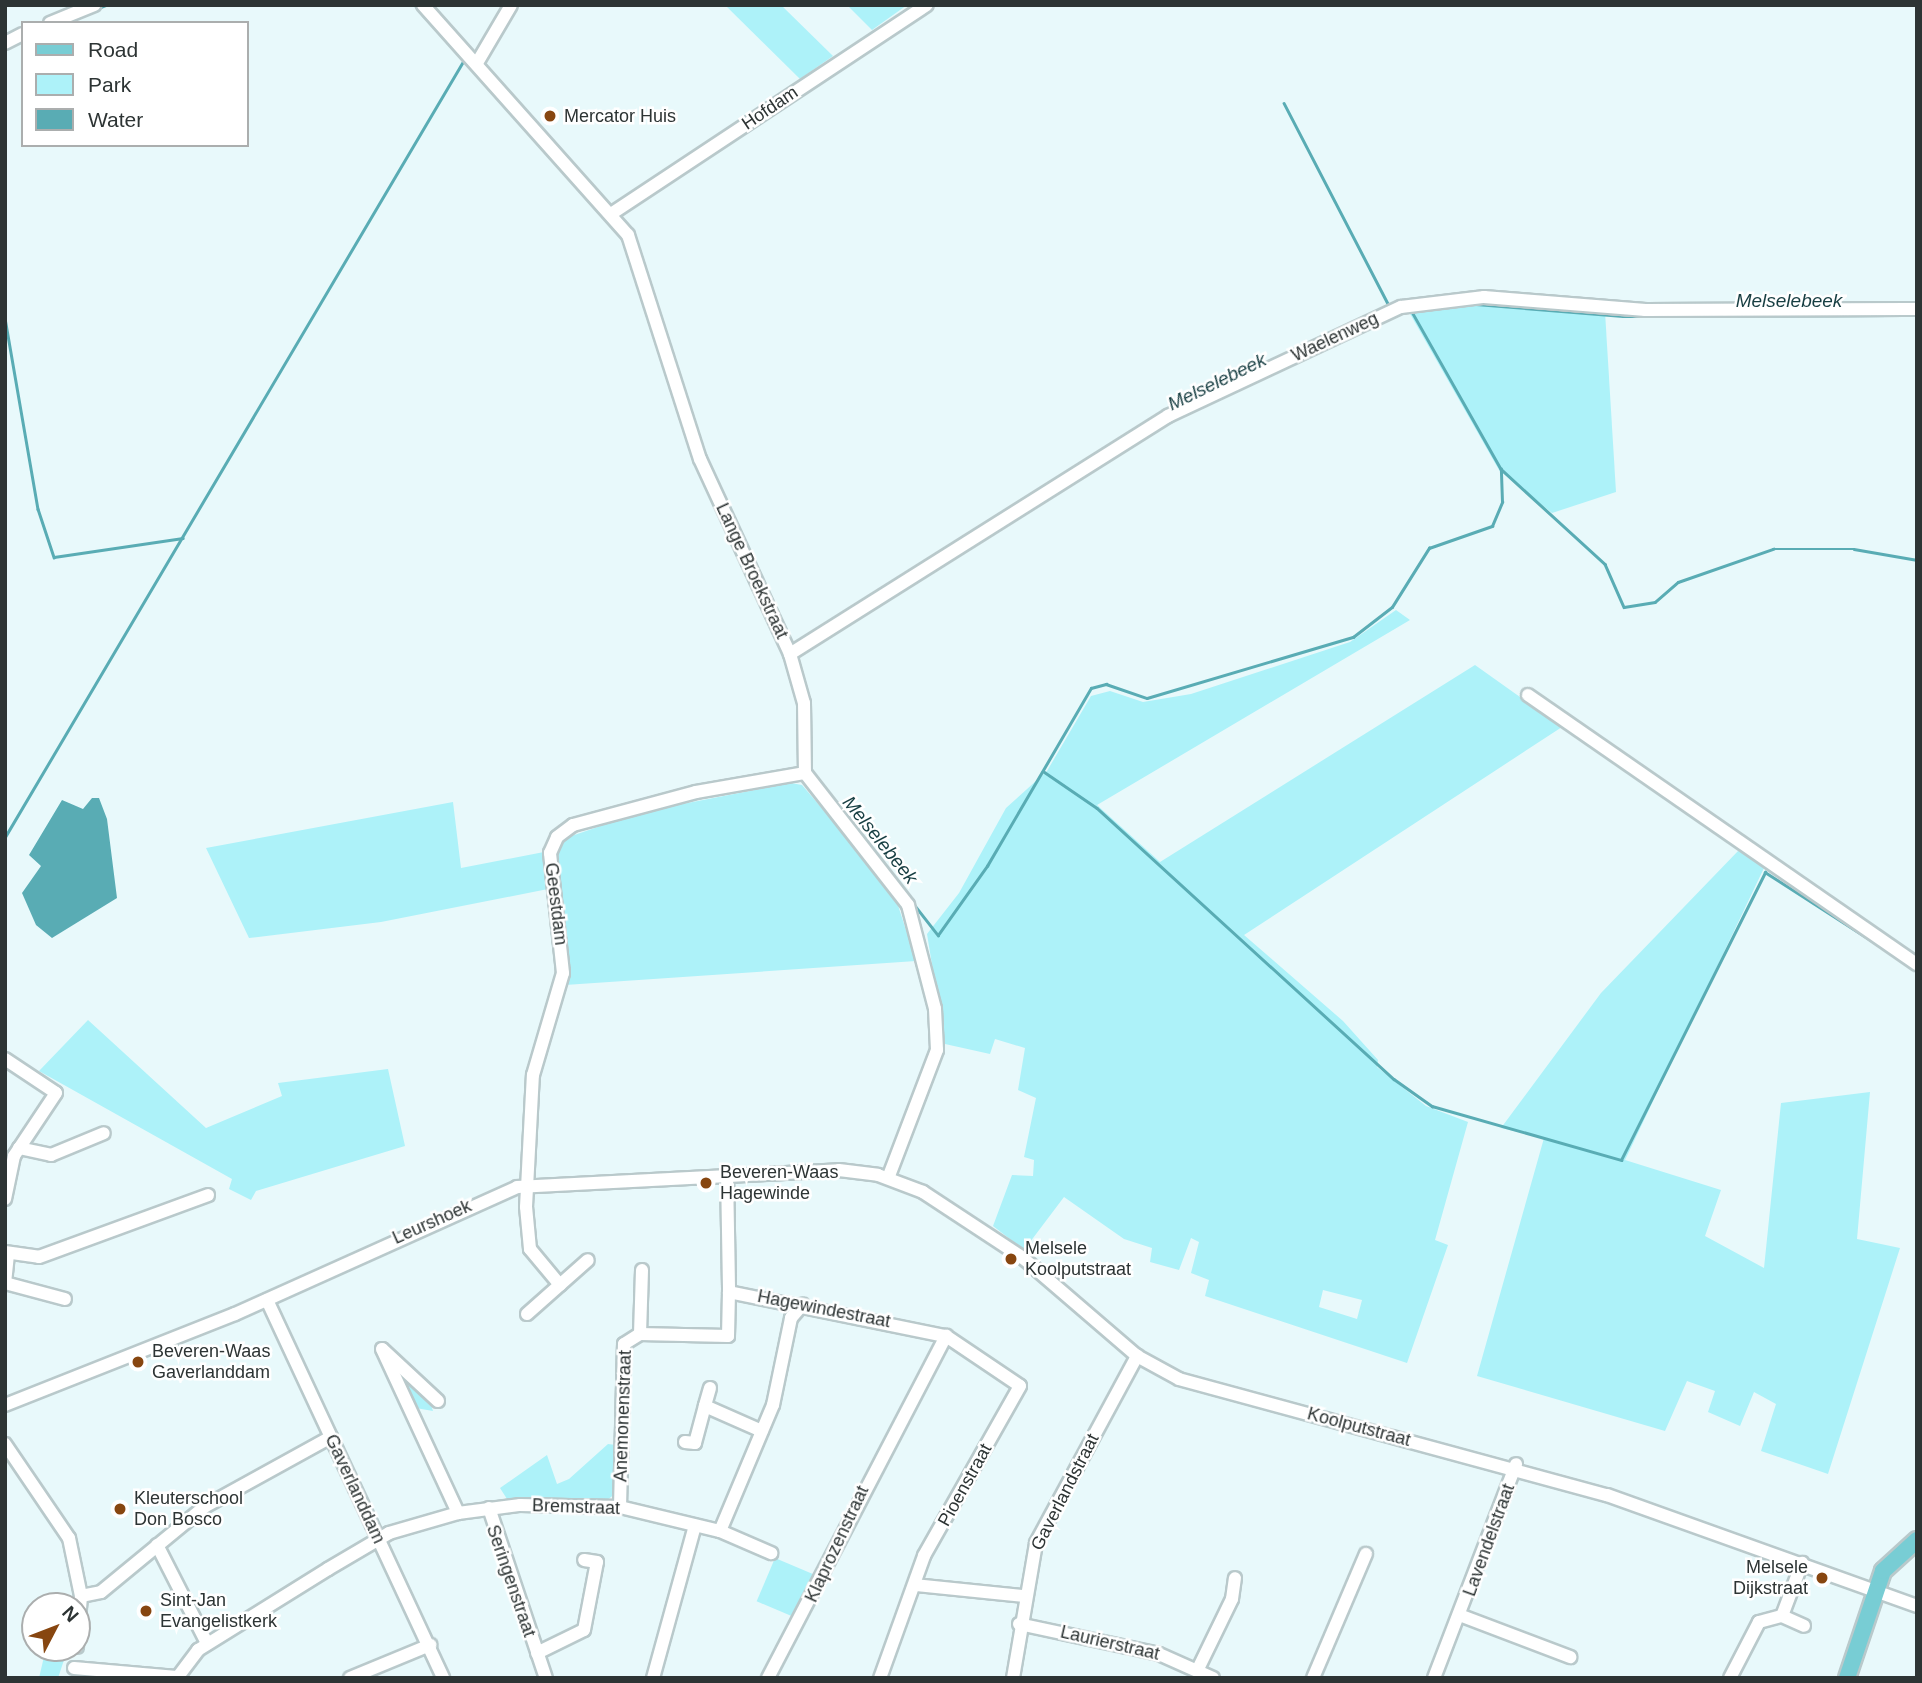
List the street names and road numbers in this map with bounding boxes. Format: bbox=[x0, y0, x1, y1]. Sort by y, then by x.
street label: Hofdam bbox=[738, 81, 802, 135]
street label: Waelenweg bbox=[1288, 307, 1382, 367]
street label: Lange Broekstraat bbox=[711, 500, 793, 642]
street label: Geestdam bbox=[540, 861, 572, 947]
street label: Leurshoek bbox=[389, 1195, 475, 1249]
street label: Hagewindestraat bbox=[756, 1286, 892, 1332]
street label: Anemonenstraat bbox=[610, 1350, 636, 1482]
street label: Koolputstraat bbox=[1305, 1403, 1413, 1451]
street label: Gaverlandstraat bbox=[1026, 1430, 1104, 1554]
street label: Gaverlanddam bbox=[320, 1431, 390, 1547]
street label: Pioenstraat bbox=[933, 1440, 997, 1530]
street label: Lavendelstraat bbox=[1459, 1481, 1519, 1599]
street label: Klaprozenstraat bbox=[801, 1482, 873, 1606]
street label: Bremstraat bbox=[532, 1495, 620, 1519]
street label: Seringenstraat bbox=[482, 1522, 540, 1640]
street label: Laurierstraat bbox=[1058, 1621, 1162, 1665]

